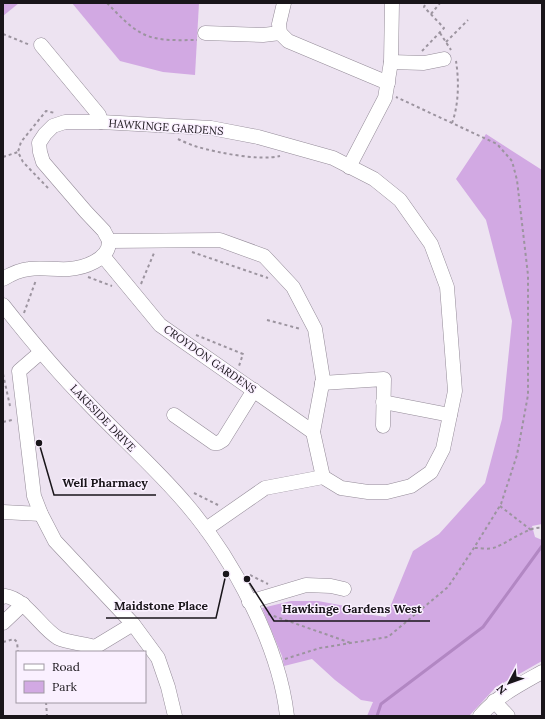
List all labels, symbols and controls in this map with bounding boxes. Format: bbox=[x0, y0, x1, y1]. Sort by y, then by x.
street label: HAWKINGE GARDENS bbox=[108, 116, 224, 138]
street label: CROYDON GARDENS bbox=[161, 322, 259, 396]
street label: LAKESIDE DRIVE bbox=[67, 381, 139, 455]
callout: Well Pharmacy bbox=[54, 471, 156, 495]
text: Well Pharmacy bbox=[62, 475, 148, 490]
callout: Maidstone Place bbox=[106, 594, 216, 618]
callout: Hawkinge Gardens West bbox=[274, 597, 430, 621]
text: Maidstone Place bbox=[114, 598, 209, 613]
text: Hawkinge Gardens West bbox=[282, 601, 423, 616]
legend bbox=[16, 651, 146, 703]
text: Road bbox=[52, 659, 80, 674]
north arrow bbox=[489, 663, 529, 703]
text: Park bbox=[52, 679, 78, 694]
text: N bbox=[493, 681, 510, 697]

